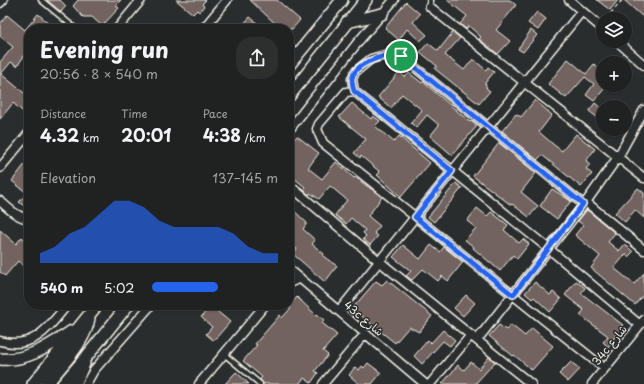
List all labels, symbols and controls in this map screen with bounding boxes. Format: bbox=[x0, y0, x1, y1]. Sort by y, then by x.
map controls bbox=[596, 12, 632, 136]
button: layers bbox=[596, 12, 632, 48]
text: Evening run bbox=[40, 32, 169, 65]
button: share bbox=[236, 37, 278, 79]
pin bbox=[384, 39, 418, 73]
icon: arrive bbox=[390, 45, 412, 67]
button: + bbox=[596, 56, 632, 92]
text: 20:56 · 8 × 540 m bbox=[40, 64, 158, 83]
button: − bbox=[596, 100, 632, 136]
text: Distance bbox=[40, 105, 86, 122]
text: Time bbox=[121, 105, 147, 122]
text: Pace bbox=[203, 105, 227, 122]
text: 4.32 bbox=[40, 122, 79, 148]
text: 20:01 bbox=[121, 122, 171, 148]
text: 4:38 bbox=[203, 122, 241, 148]
text: km bbox=[79, 129, 99, 146]
text: /km bbox=[241, 129, 266, 146]
text: Elevation bbox=[40, 168, 96, 187]
text: 137–145 m bbox=[212, 168, 278, 187]
text: 540 m bbox=[40, 278, 83, 297]
text: 5:02 bbox=[104, 278, 134, 297]
street label: 43c شارع bbox=[340, 296, 388, 340]
street label: 34c شارع bbox=[587, 321, 631, 370]

